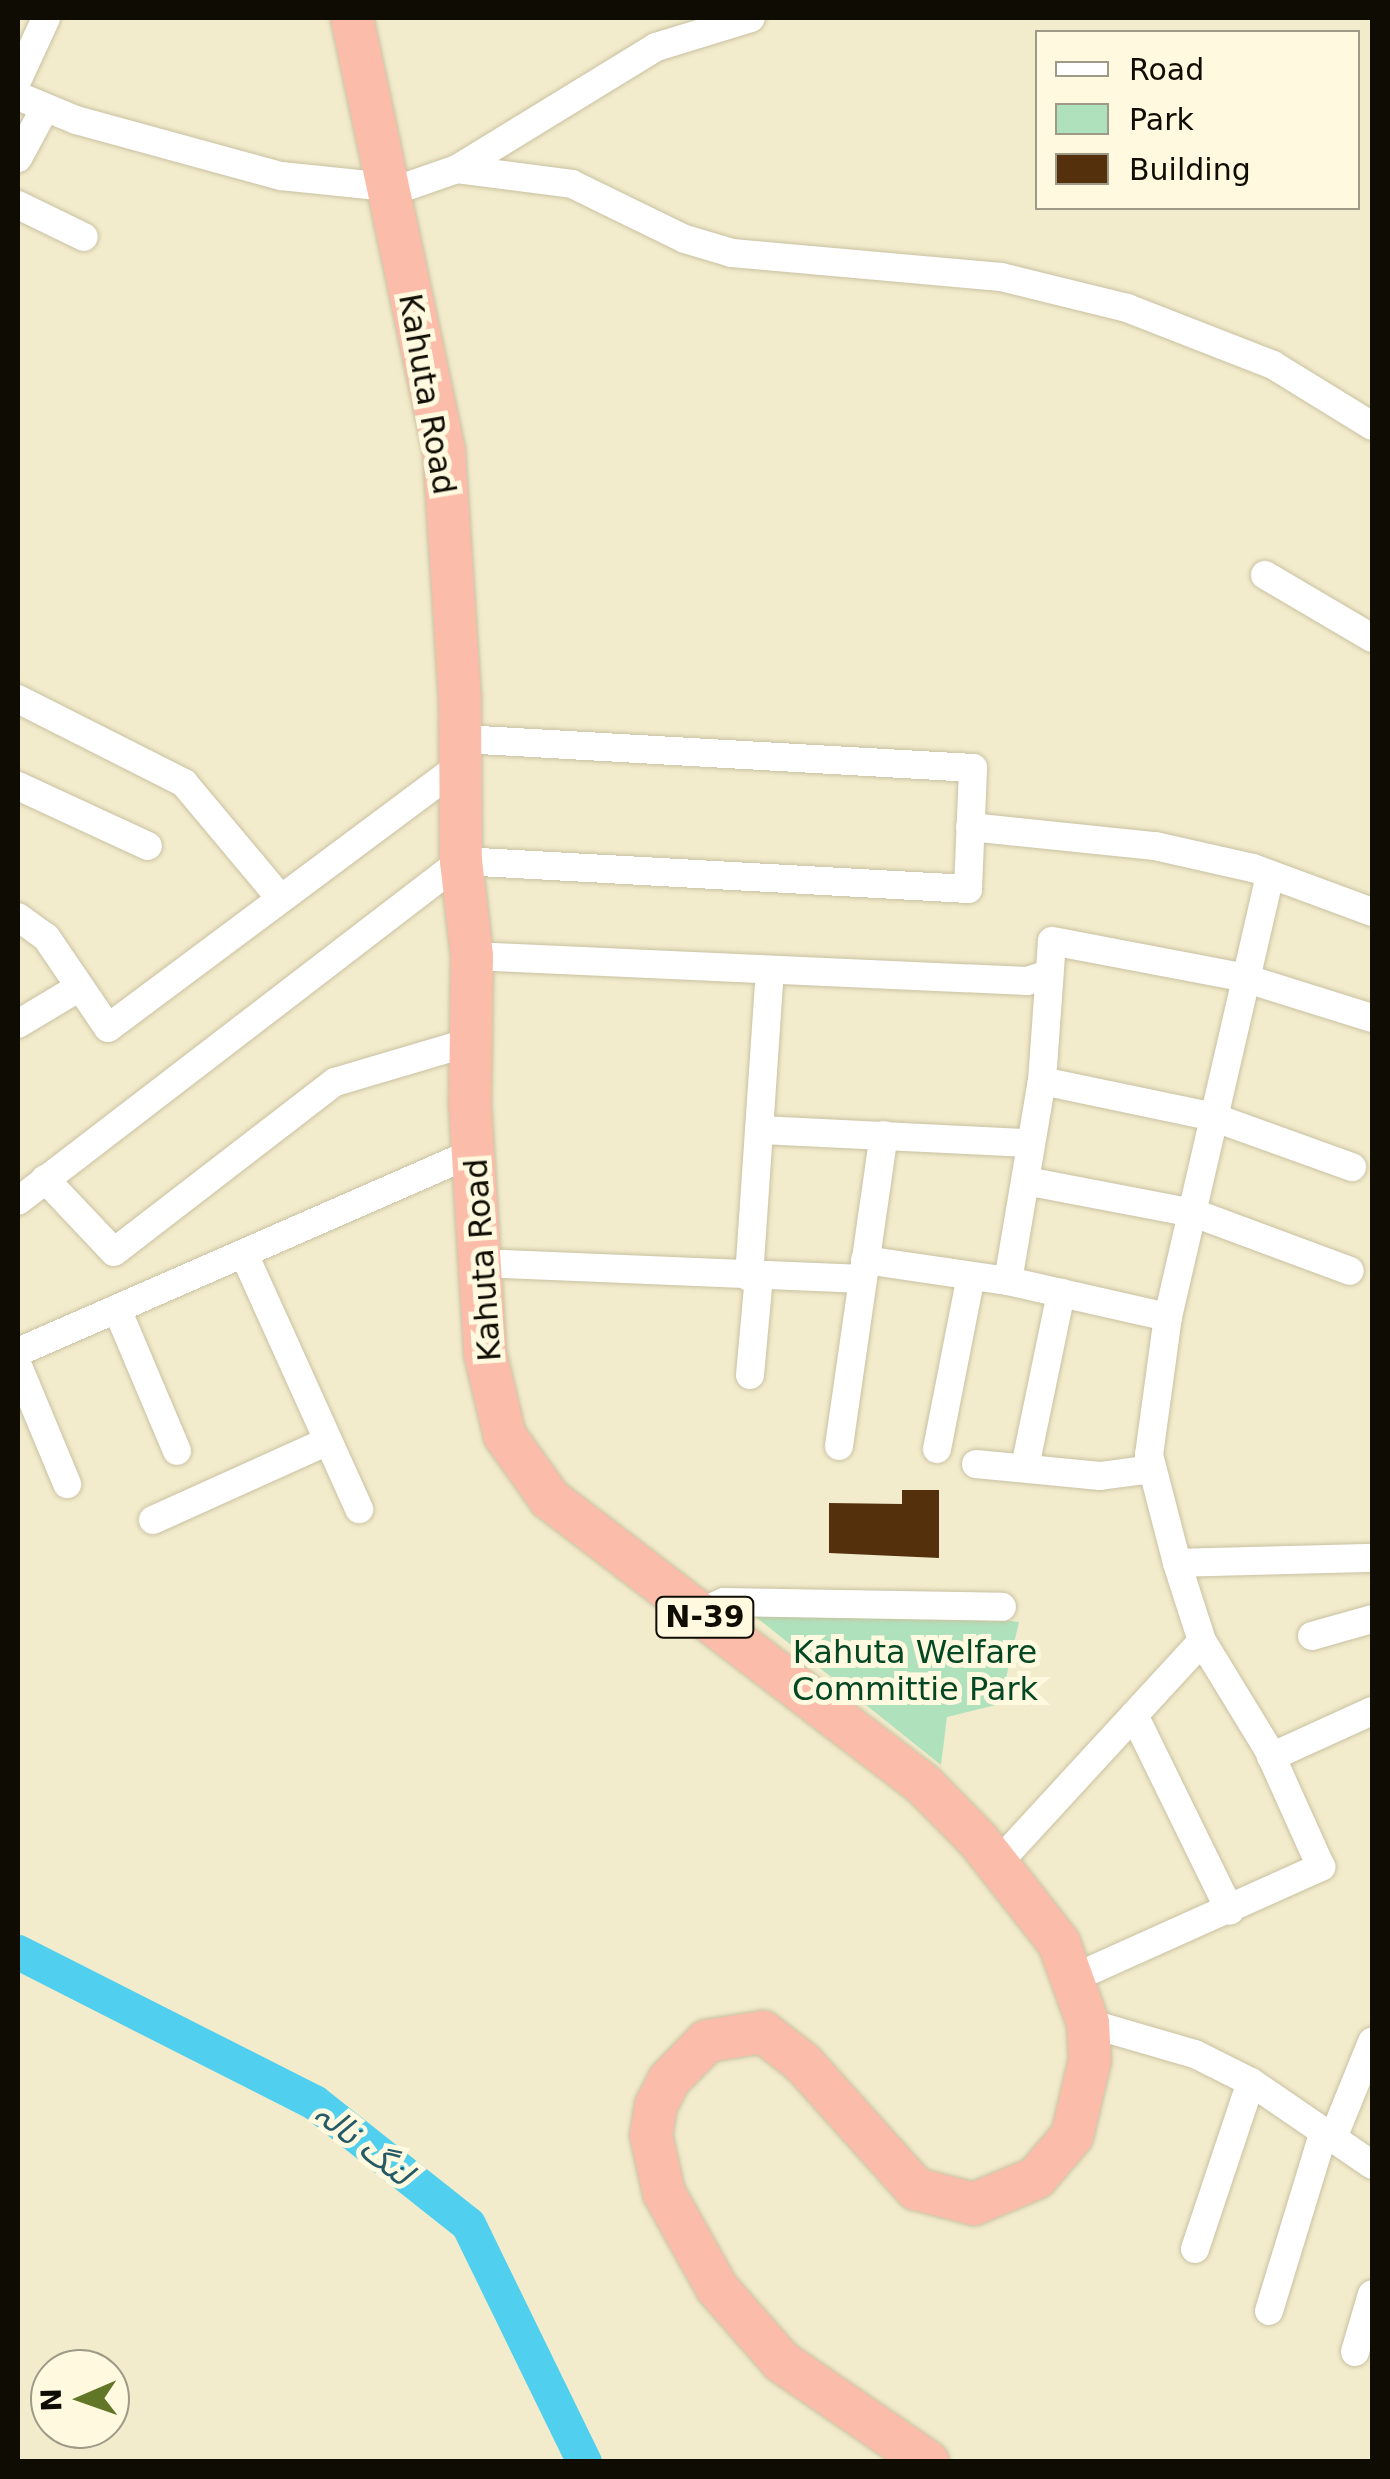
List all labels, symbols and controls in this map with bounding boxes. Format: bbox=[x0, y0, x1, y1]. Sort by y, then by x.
legend bbox=[1035, 30, 1360, 210]
text: Road bbox=[1129, 52, 1204, 87]
text: Park bbox=[1129, 102, 1194, 137]
text: Building bbox=[1129, 152, 1251, 187]
street label: Kahuta Road bbox=[390, 291, 464, 497]
street label: Kahuta Road bbox=[457, 1157, 509, 1363]
road number: N-39 bbox=[655, 1592, 755, 1642]
park label: Kahuta Welfare Committie Park bbox=[792, 1634, 1038, 1709]
water label: لنگ نالہ bbox=[307, 2092, 421, 2194]
north arrow bbox=[30, 2349, 130, 2449]
text: N bbox=[35, 2388, 68, 2412]

